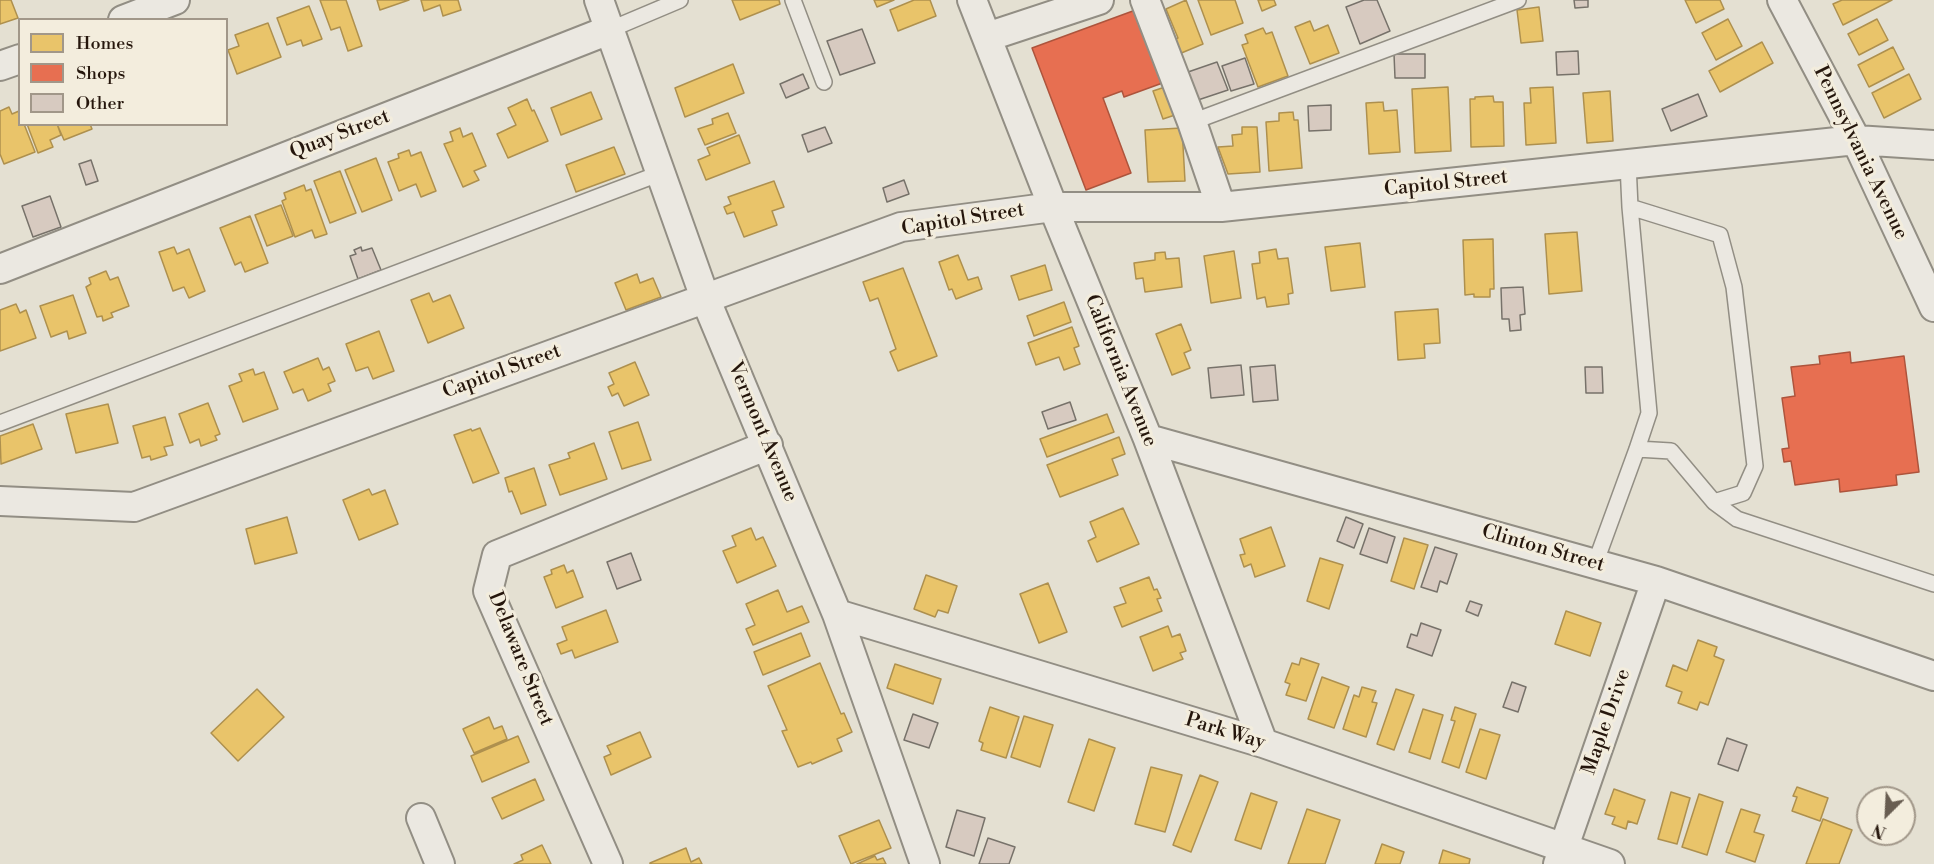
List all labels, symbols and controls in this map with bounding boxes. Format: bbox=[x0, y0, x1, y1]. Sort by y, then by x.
legend bbox=[18, 18, 228, 126]
text: Homes bbox=[76, 32, 133, 55]
text: Shops bbox=[76, 62, 125, 85]
street label: Pennsylvania Avenue bbox=[1808, 62, 1912, 244]
text: Other bbox=[76, 92, 124, 115]
street label: Quay Street bbox=[287, 105, 393, 165]
street label: Capitol Street bbox=[1383, 166, 1509, 202]
street label: Capitol Street bbox=[900, 198, 1026, 242]
street label: California Avenue bbox=[1079, 291, 1161, 451]
street label: Capitol Street bbox=[440, 339, 564, 405]
street label: Vermont Avenue bbox=[722, 358, 802, 506]
street label: Clinton Street bbox=[1479, 520, 1607, 578]
street label: Delaware Street bbox=[482, 588, 558, 730]
street label: Maple Drive bbox=[1578, 666, 1636, 778]
street label: Park Way bbox=[1182, 708, 1268, 756]
north arrow bbox=[1856, 786, 1916, 846]
text: N bbox=[1870, 819, 1889, 842]

